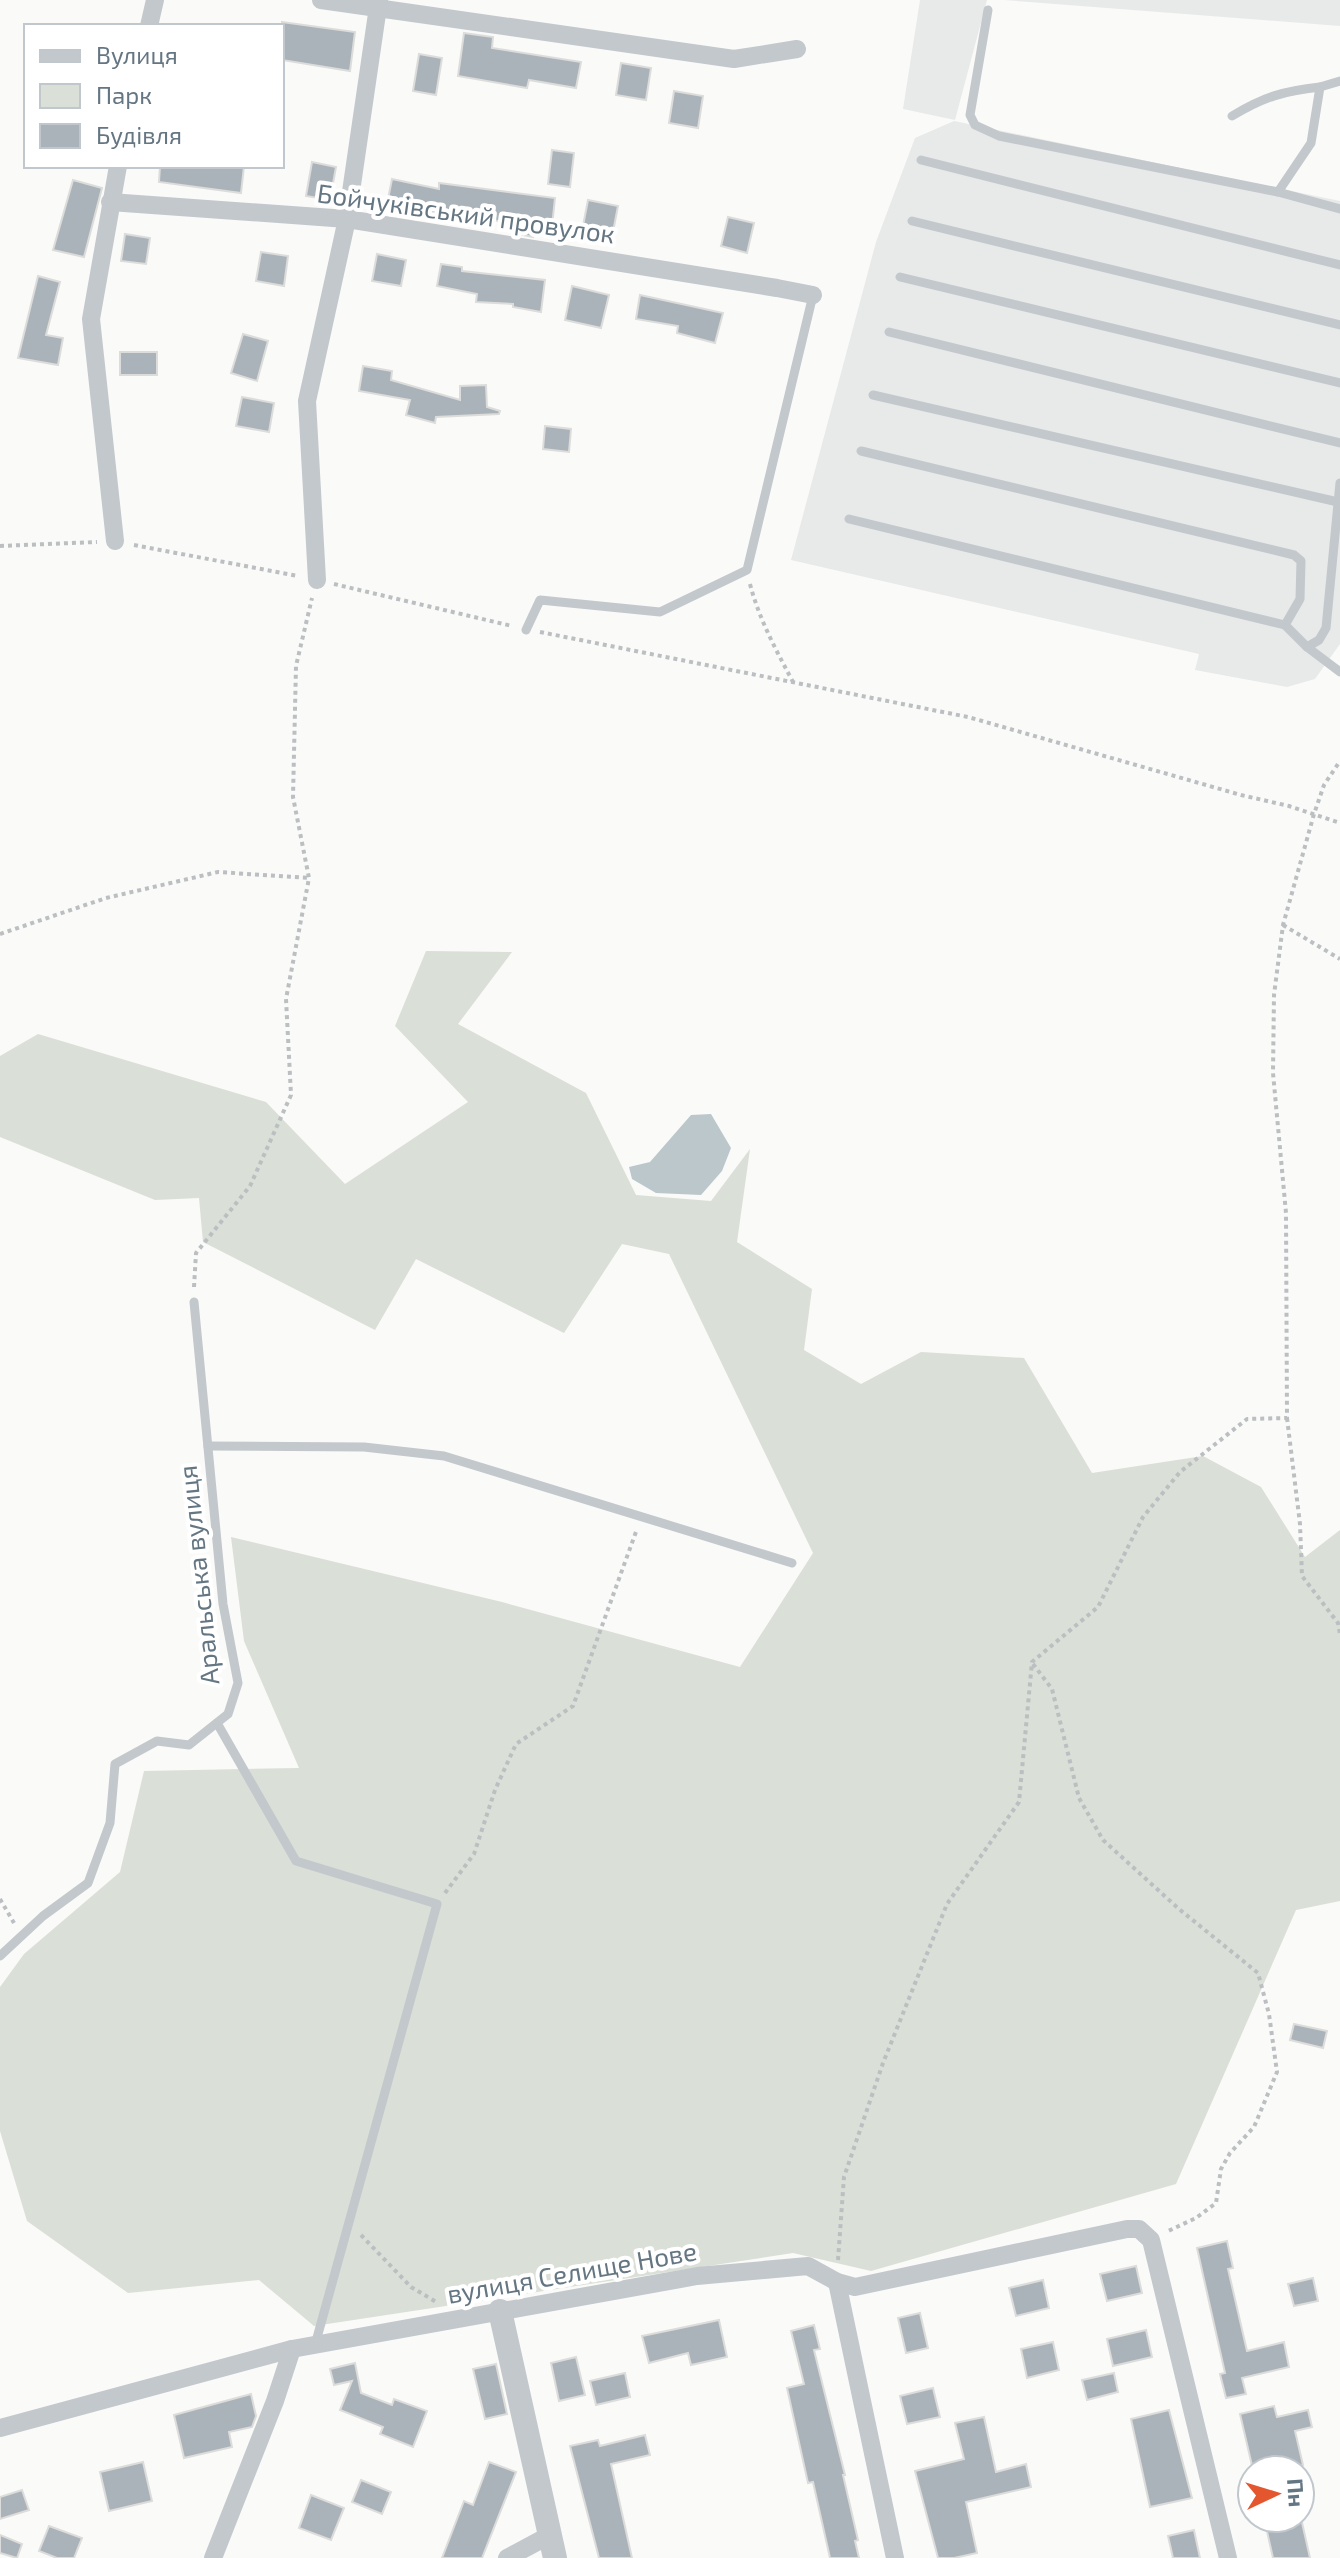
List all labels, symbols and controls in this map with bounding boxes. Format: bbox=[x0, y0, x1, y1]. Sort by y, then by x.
legend bbox=[24, 24, 284, 168]
text: Вулиця bbox=[96, 40, 178, 70]
text: Парк bbox=[96, 80, 152, 109]
text: Будівля bbox=[96, 120, 182, 150]
street label: Бойчуківський провулок bbox=[315, 176, 617, 250]
street label: Аральська вулиця bbox=[171, 1464, 225, 1686]
street label: вулиця Селище Нове bbox=[445, 2234, 699, 2310]
north arrow bbox=[1236, 2454, 1316, 2534]
text: Пн bbox=[1283, 2477, 1311, 2508]

